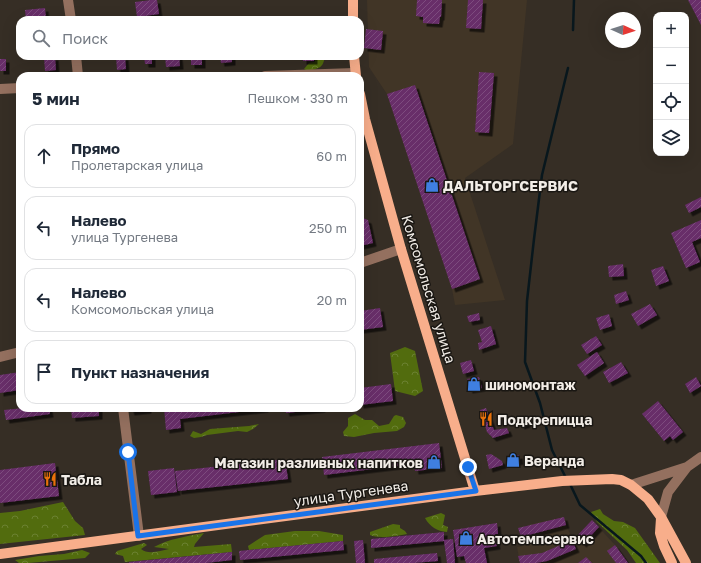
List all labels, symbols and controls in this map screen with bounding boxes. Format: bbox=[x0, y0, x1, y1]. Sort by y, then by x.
north arrow bbox=[605, 12, 641, 48]
map controls bbox=[653, 12, 689, 156]
button: + bbox=[653, 12, 689, 48]
search box bbox=[16, 16, 364, 60]
icon: search bbox=[30, 27, 52, 49]
text: Поиск bbox=[62, 29, 108, 47]
button: − bbox=[653, 48, 689, 84]
button: locate bbox=[653, 84, 689, 120]
text: 5 мин bbox=[32, 88, 80, 109]
text: Пешком · 330 m bbox=[247, 90, 348, 106]
button: layers bbox=[653, 120, 689, 156]
text: Прямо bbox=[71, 139, 120, 157]
icon: ahead bbox=[33, 145, 55, 167]
text: 60 m bbox=[316, 148, 347, 164]
text: Пролетарская улица bbox=[71, 157, 203, 173]
shop icon: ДАЛЬТОРГСЕРВИС bbox=[424, 177, 440, 193]
place label: ДАЛЬТОРГСЕРВИС bbox=[443, 177, 578, 194]
text: Налево bbox=[71, 211, 127, 229]
street label: Комсомольская улица bbox=[398, 213, 460, 365]
icon: left bbox=[33, 217, 55, 239]
text: 250 m bbox=[309, 220, 347, 236]
text: улица Тургенева bbox=[71, 229, 178, 245]
text: Налево bbox=[71, 283, 127, 301]
icon: left bbox=[33, 289, 55, 311]
text: 20 m bbox=[317, 292, 347, 308]
text: Комсомольская улица bbox=[71, 301, 214, 317]
icon: arrive bbox=[33, 361, 55, 383]
text: Пункт назначения bbox=[71, 363, 209, 381]
shop icon: шиномонтаж bbox=[466, 376, 482, 392]
place label: шиномонтаж bbox=[485, 376, 576, 393]
restaurant icon: Подкрепицца bbox=[478, 411, 494, 427]
place label: Подкрепицца bbox=[497, 411, 592, 428]
route start bbox=[119, 443, 137, 461]
shop icon: Веранда bbox=[505, 452, 521, 468]
place label: Веранда bbox=[524, 452, 584, 469]
place label: Магазин разливных напитков bbox=[214, 454, 423, 471]
shop icon: Магазин разливных напитков bbox=[426, 454, 442, 470]
route end bbox=[459, 458, 477, 476]
restaurant icon: Табла bbox=[42, 471, 58, 487]
place label: Табла bbox=[61, 471, 102, 488]
street label: улица Тургенева bbox=[293, 477, 409, 509]
shop icon: Автотемпсервис bbox=[458, 530, 474, 546]
place label: Автотемпсервис bbox=[477, 530, 594, 547]

